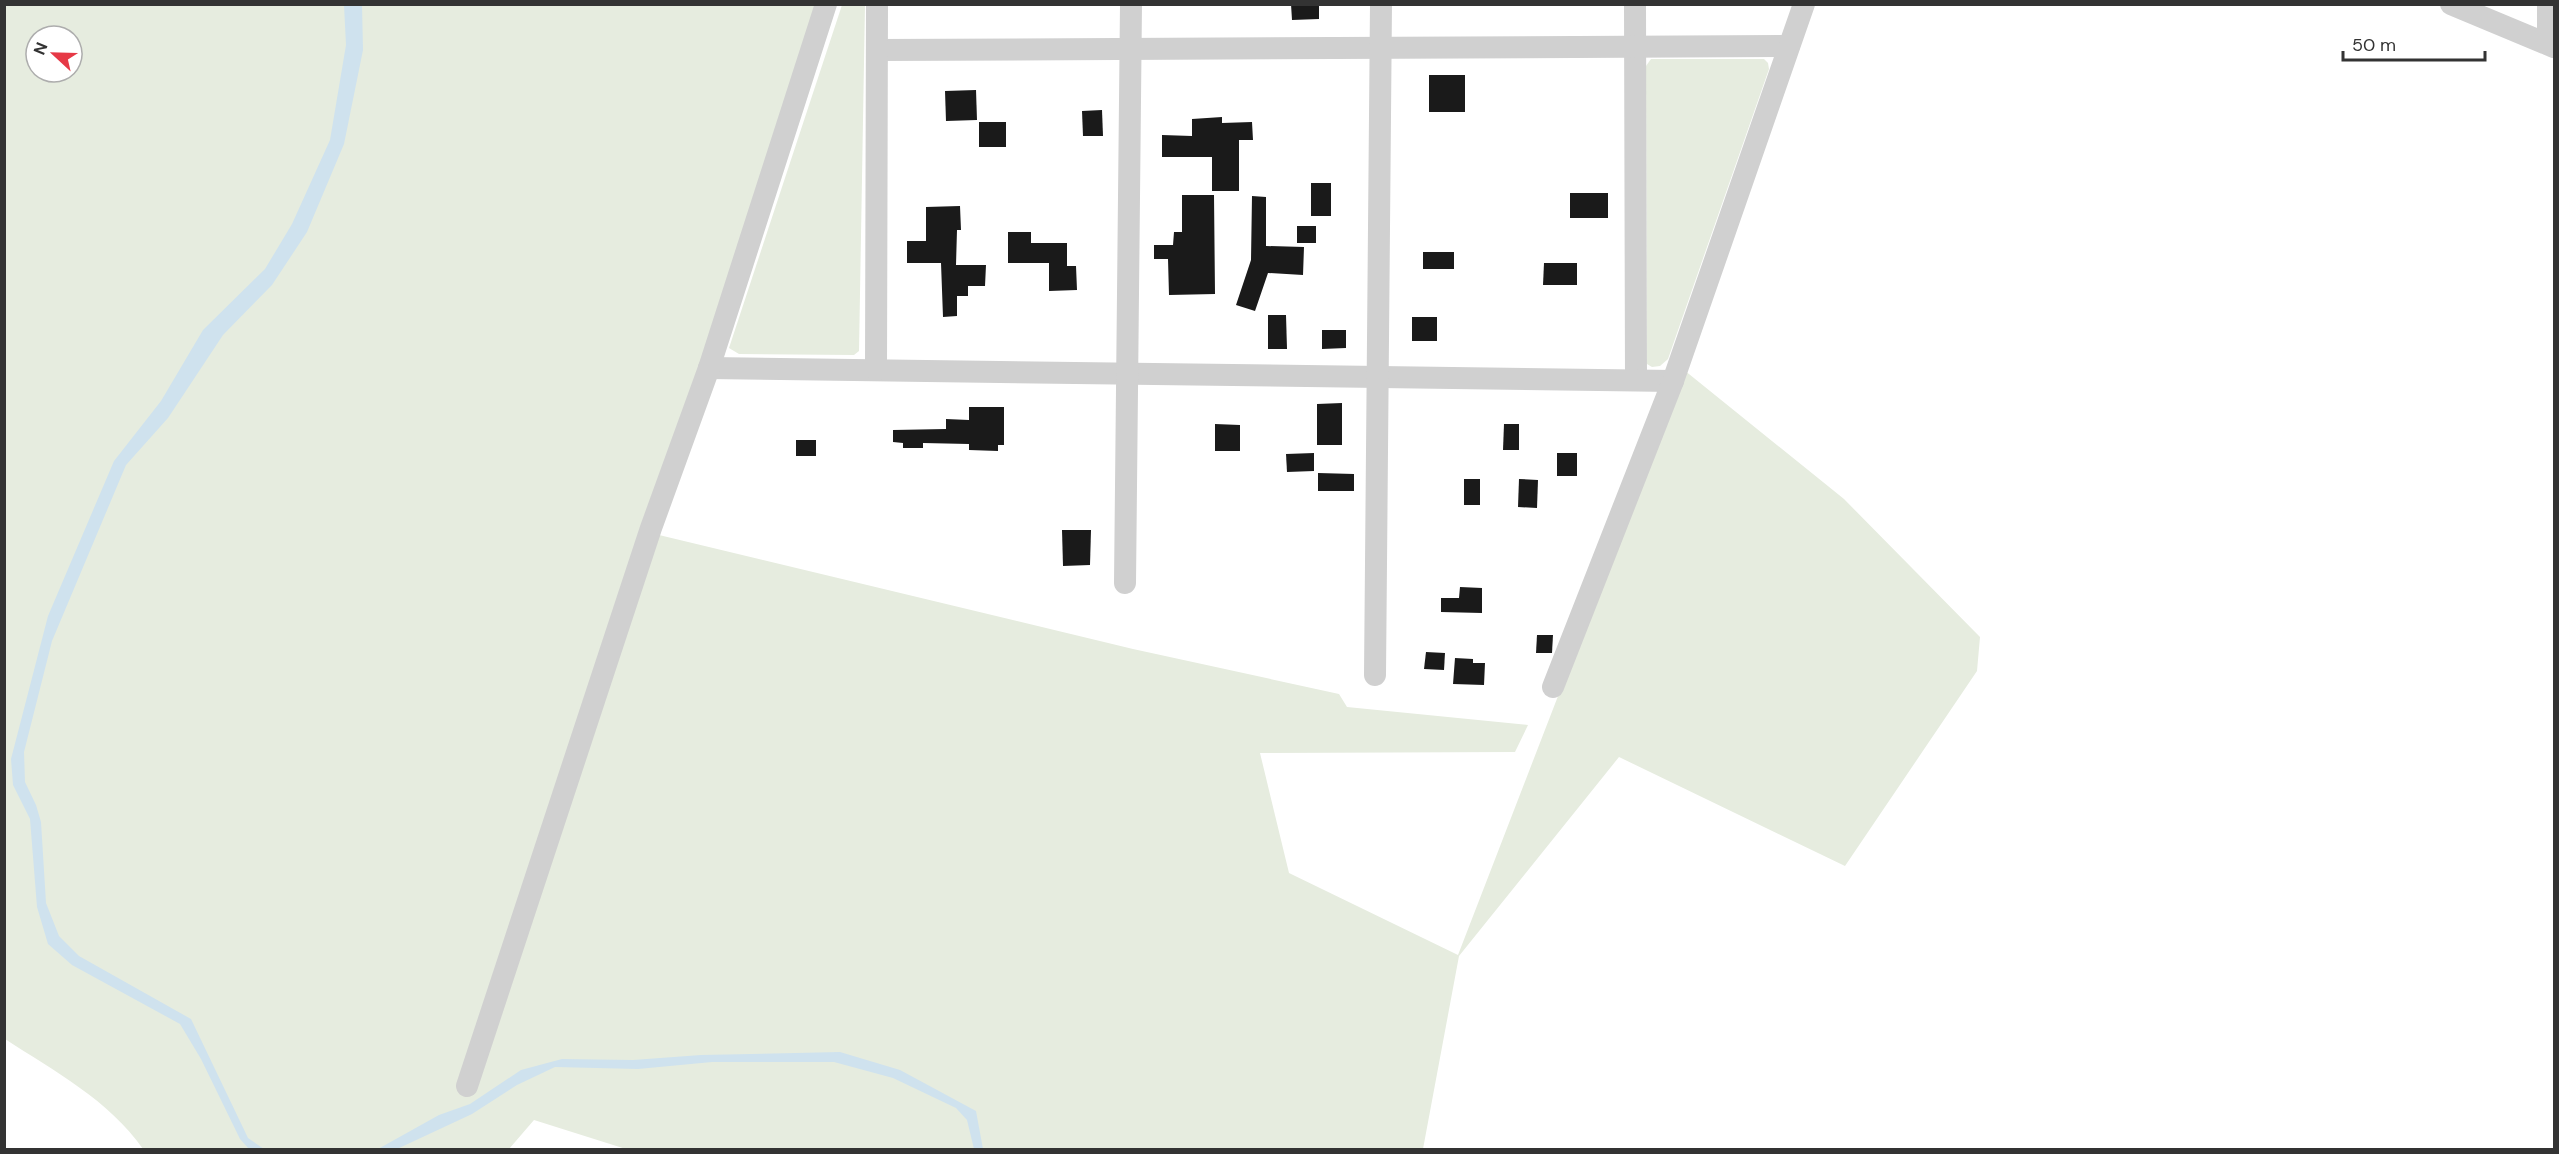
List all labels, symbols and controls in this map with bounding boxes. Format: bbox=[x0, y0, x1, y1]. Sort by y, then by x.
north arrow bbox=[24, 24, 84, 84]
scale bar bbox=[2343, 24, 2486, 62]
text: 50 m bbox=[2352, 33, 2396, 57]
text: N bbox=[29, 39, 52, 58]

